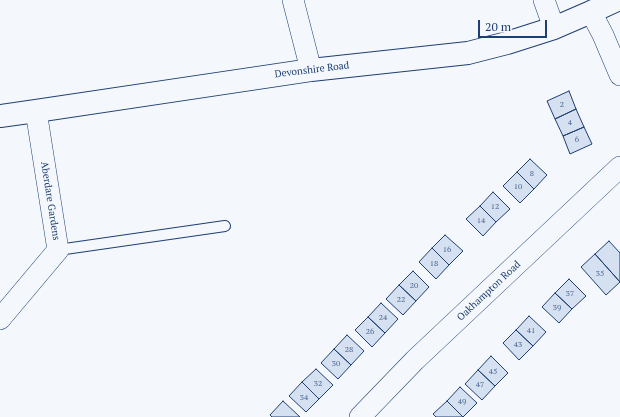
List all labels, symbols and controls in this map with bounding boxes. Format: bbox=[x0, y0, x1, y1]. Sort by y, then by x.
scale bar bbox=[480, 12, 549, 38]
text: 20 m bbox=[485, 19, 511, 34]
street label: Devonshire Road bbox=[274, 59, 350, 81]
house number: 2 bbox=[560, 100, 564, 110]
house number: 4 bbox=[568, 118, 572, 128]
house number: 6 bbox=[575, 135, 579, 145]
street label: Aberdare Gardens bbox=[38, 161, 62, 241]
house number: 8 bbox=[530, 169, 534, 179]
house number: 10 bbox=[514, 182, 522, 192]
house number: 12 bbox=[491, 202, 499, 212]
house number: 14 bbox=[477, 216, 485, 226]
house number: 16 bbox=[443, 245, 451, 255]
street label: Oakhampton Road bbox=[455, 258, 523, 324]
house number: 18 bbox=[430, 259, 438, 269]
house number: 35 bbox=[596, 269, 604, 279]
house number: 20 bbox=[410, 281, 418, 291]
house number: 37 bbox=[566, 289, 574, 299]
house number: 22 bbox=[397, 295, 405, 305]
house number: 39 bbox=[553, 303, 561, 313]
house number: 24 bbox=[379, 313, 387, 323]
house number: 41 bbox=[527, 326, 535, 336]
house number: 26 bbox=[366, 327, 374, 337]
house number: 43 bbox=[514, 340, 522, 350]
house number: 28 bbox=[345, 345, 353, 355]
house number: 30 bbox=[332, 359, 340, 369]
house number: 45 bbox=[489, 367, 497, 377]
house number: 32 bbox=[314, 379, 322, 389]
house number: 47 bbox=[476, 380, 484, 390]
house number: 34 bbox=[300, 393, 308, 403]
house number: 49 bbox=[458, 397, 466, 407]

